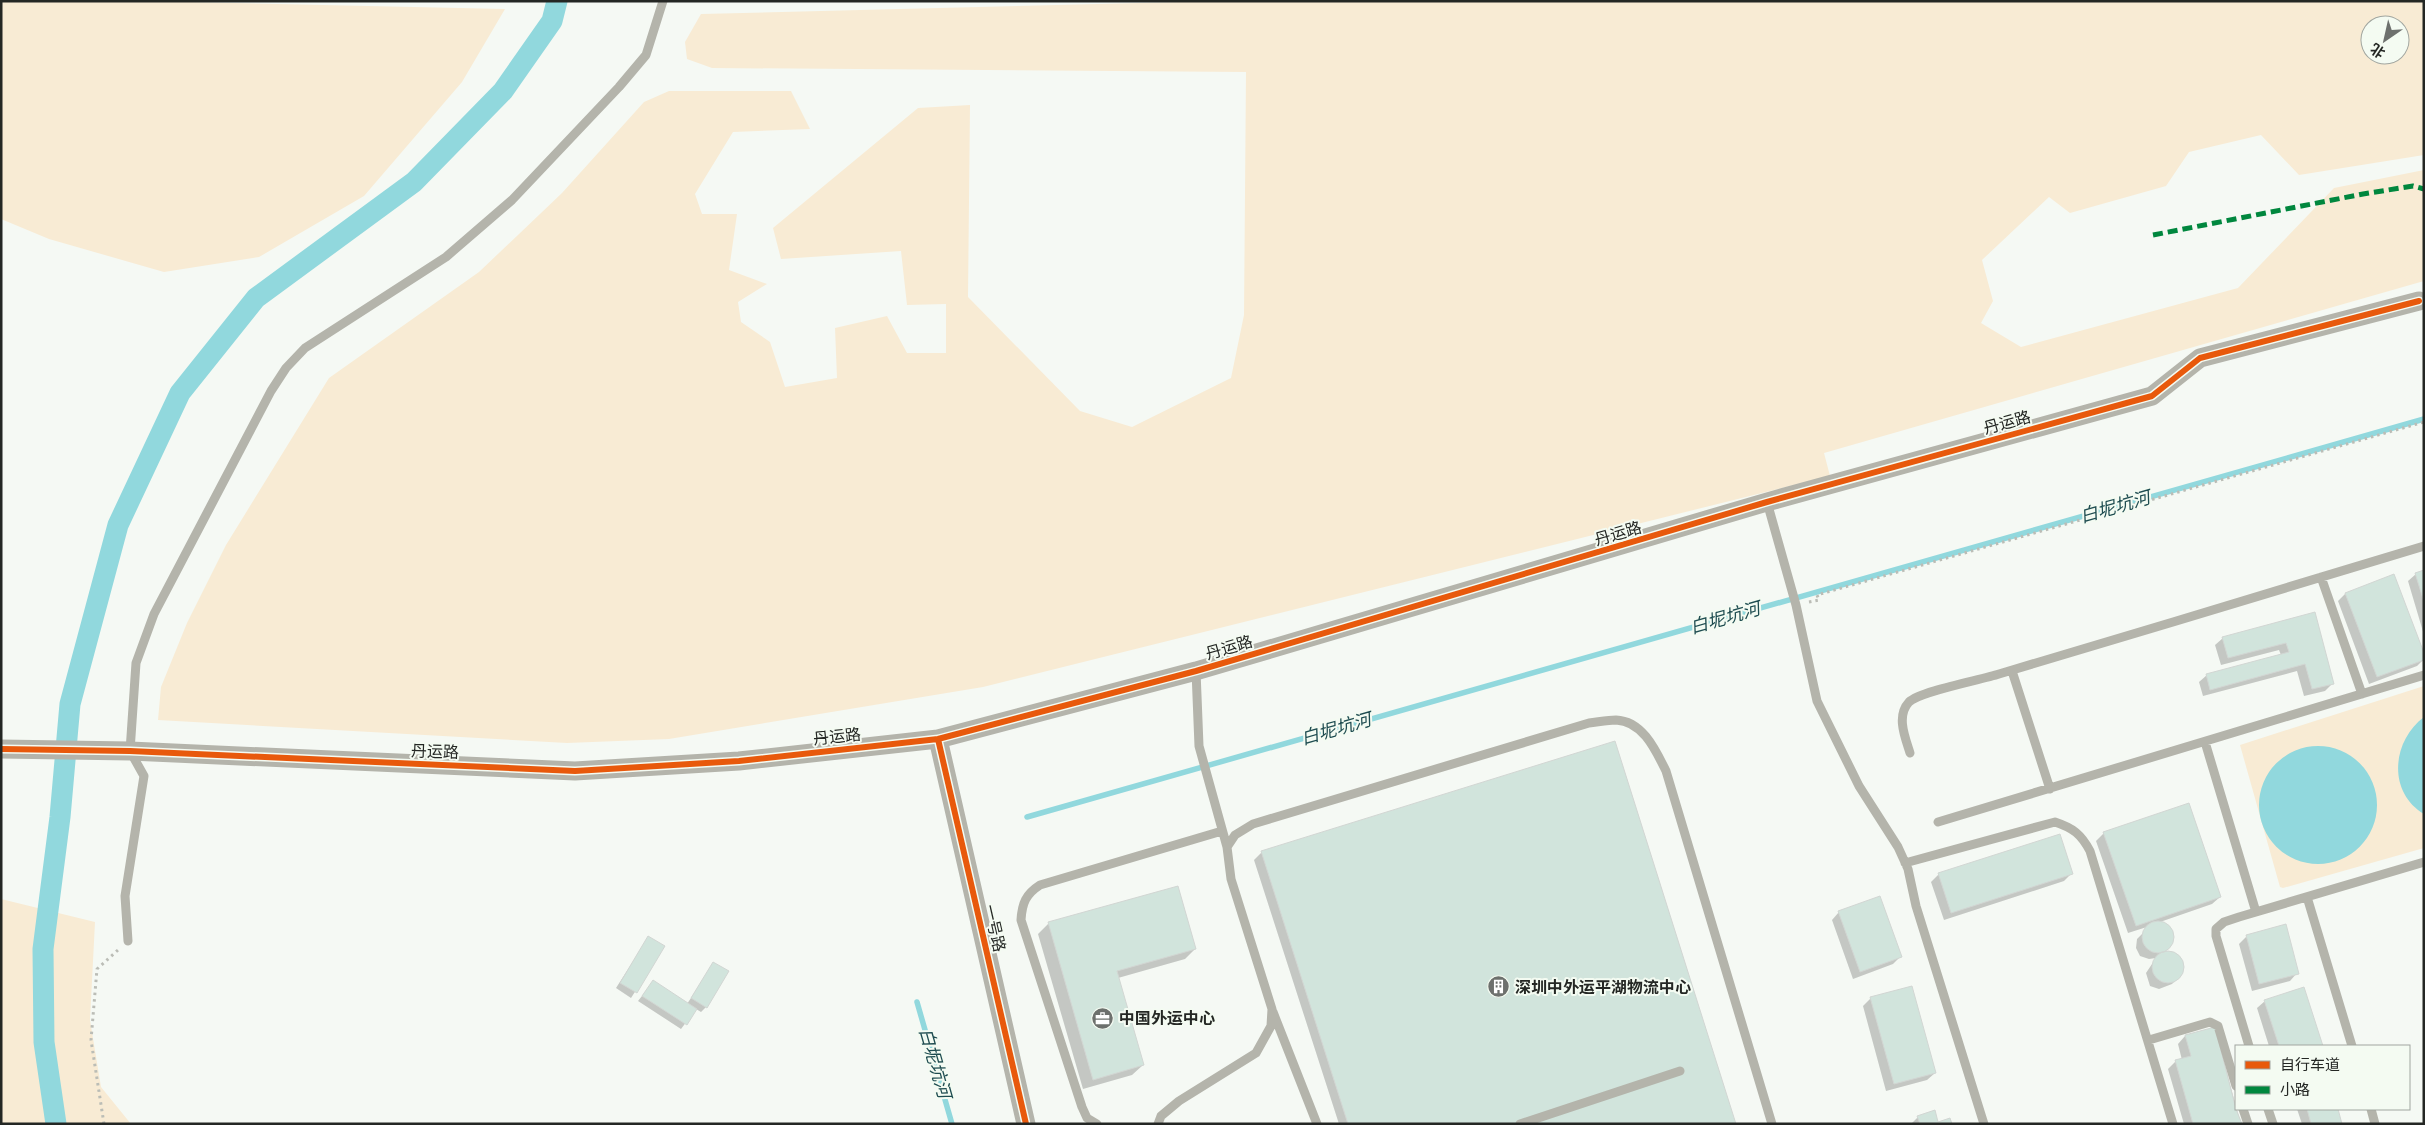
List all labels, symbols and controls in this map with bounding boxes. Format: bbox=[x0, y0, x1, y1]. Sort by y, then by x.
north arrow bbox=[2360, 15, 2410, 65]
text: 北 bbox=[2367, 39, 2389, 61]
street label: 丹运路 bbox=[1981, 407, 2033, 438]
water label: 白坭坑河 bbox=[2077, 486, 2156, 527]
street label: 丹运路 bbox=[1592, 518, 1644, 549]
water label: 白坭坑河 bbox=[1687, 597, 1766, 638]
street label: 丹运路 bbox=[1203, 632, 1255, 663]
water label: 白坭坑河 bbox=[1298, 708, 1377, 749]
street label: 丹运路 bbox=[812, 725, 862, 748]
street label: 丹运路 bbox=[411, 741, 459, 762]
street label: 一号路 bbox=[980, 903, 1009, 954]
building icon: 深圳中外运平湖物流中心 bbox=[1487, 975, 1511, 999]
place label: 深圳中外运平湖物流中心 bbox=[1515, 978, 1691, 997]
office icon: 中国外运中心 bbox=[1091, 1006, 1115, 1030]
place label: 中国外运中心 bbox=[1119, 1009, 1215, 1028]
water label: 白坭坑河 bbox=[915, 1025, 956, 1104]
legend bbox=[2235, 1045, 2410, 1110]
text: 自行车道 bbox=[2280, 1056, 2340, 1074]
text: 小路 bbox=[2280, 1081, 2310, 1099]

